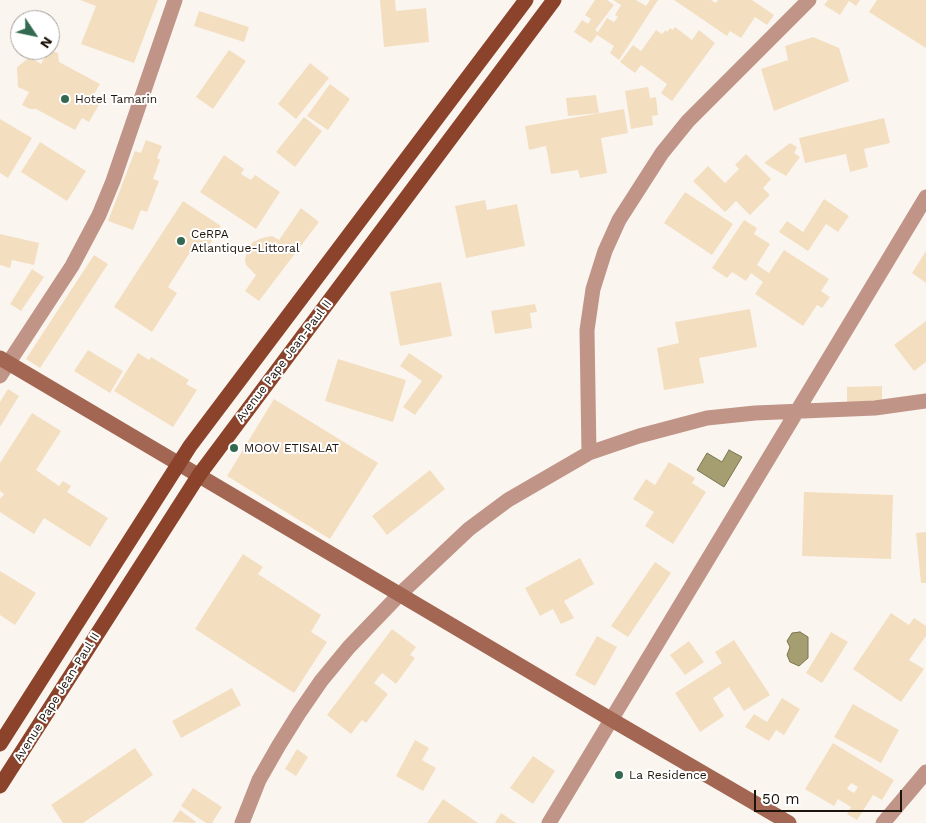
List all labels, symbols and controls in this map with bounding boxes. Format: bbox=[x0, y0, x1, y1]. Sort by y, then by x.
north arrow bbox=[10, 10, 60, 60]
text: N bbox=[37, 34, 56, 52]
place label: Hotel Tamarin bbox=[75, 92, 157, 106]
marker: Hotel Tamarin bbox=[59, 93, 71, 105]
place label: CeRPA Atlantique-Littoral bbox=[191, 227, 300, 255]
marker: CeRPA Atlantique-Littoral bbox=[175, 235, 187, 247]
street label: Avenue Pape Jean-Paul II bbox=[233, 297, 335, 425]
place label: MOOV ETISALAT bbox=[244, 441, 339, 455]
marker: MOOV ETISALAT bbox=[228, 442, 240, 454]
street label: Avenue Pape Jean-Paul II bbox=[11, 630, 103, 764]
place label: La Residence bbox=[629, 768, 707, 782]
marker: La Residence bbox=[613, 769, 625, 781]
scale bar bbox=[756, 780, 904, 812]
text: 50 m bbox=[762, 790, 799, 808]

